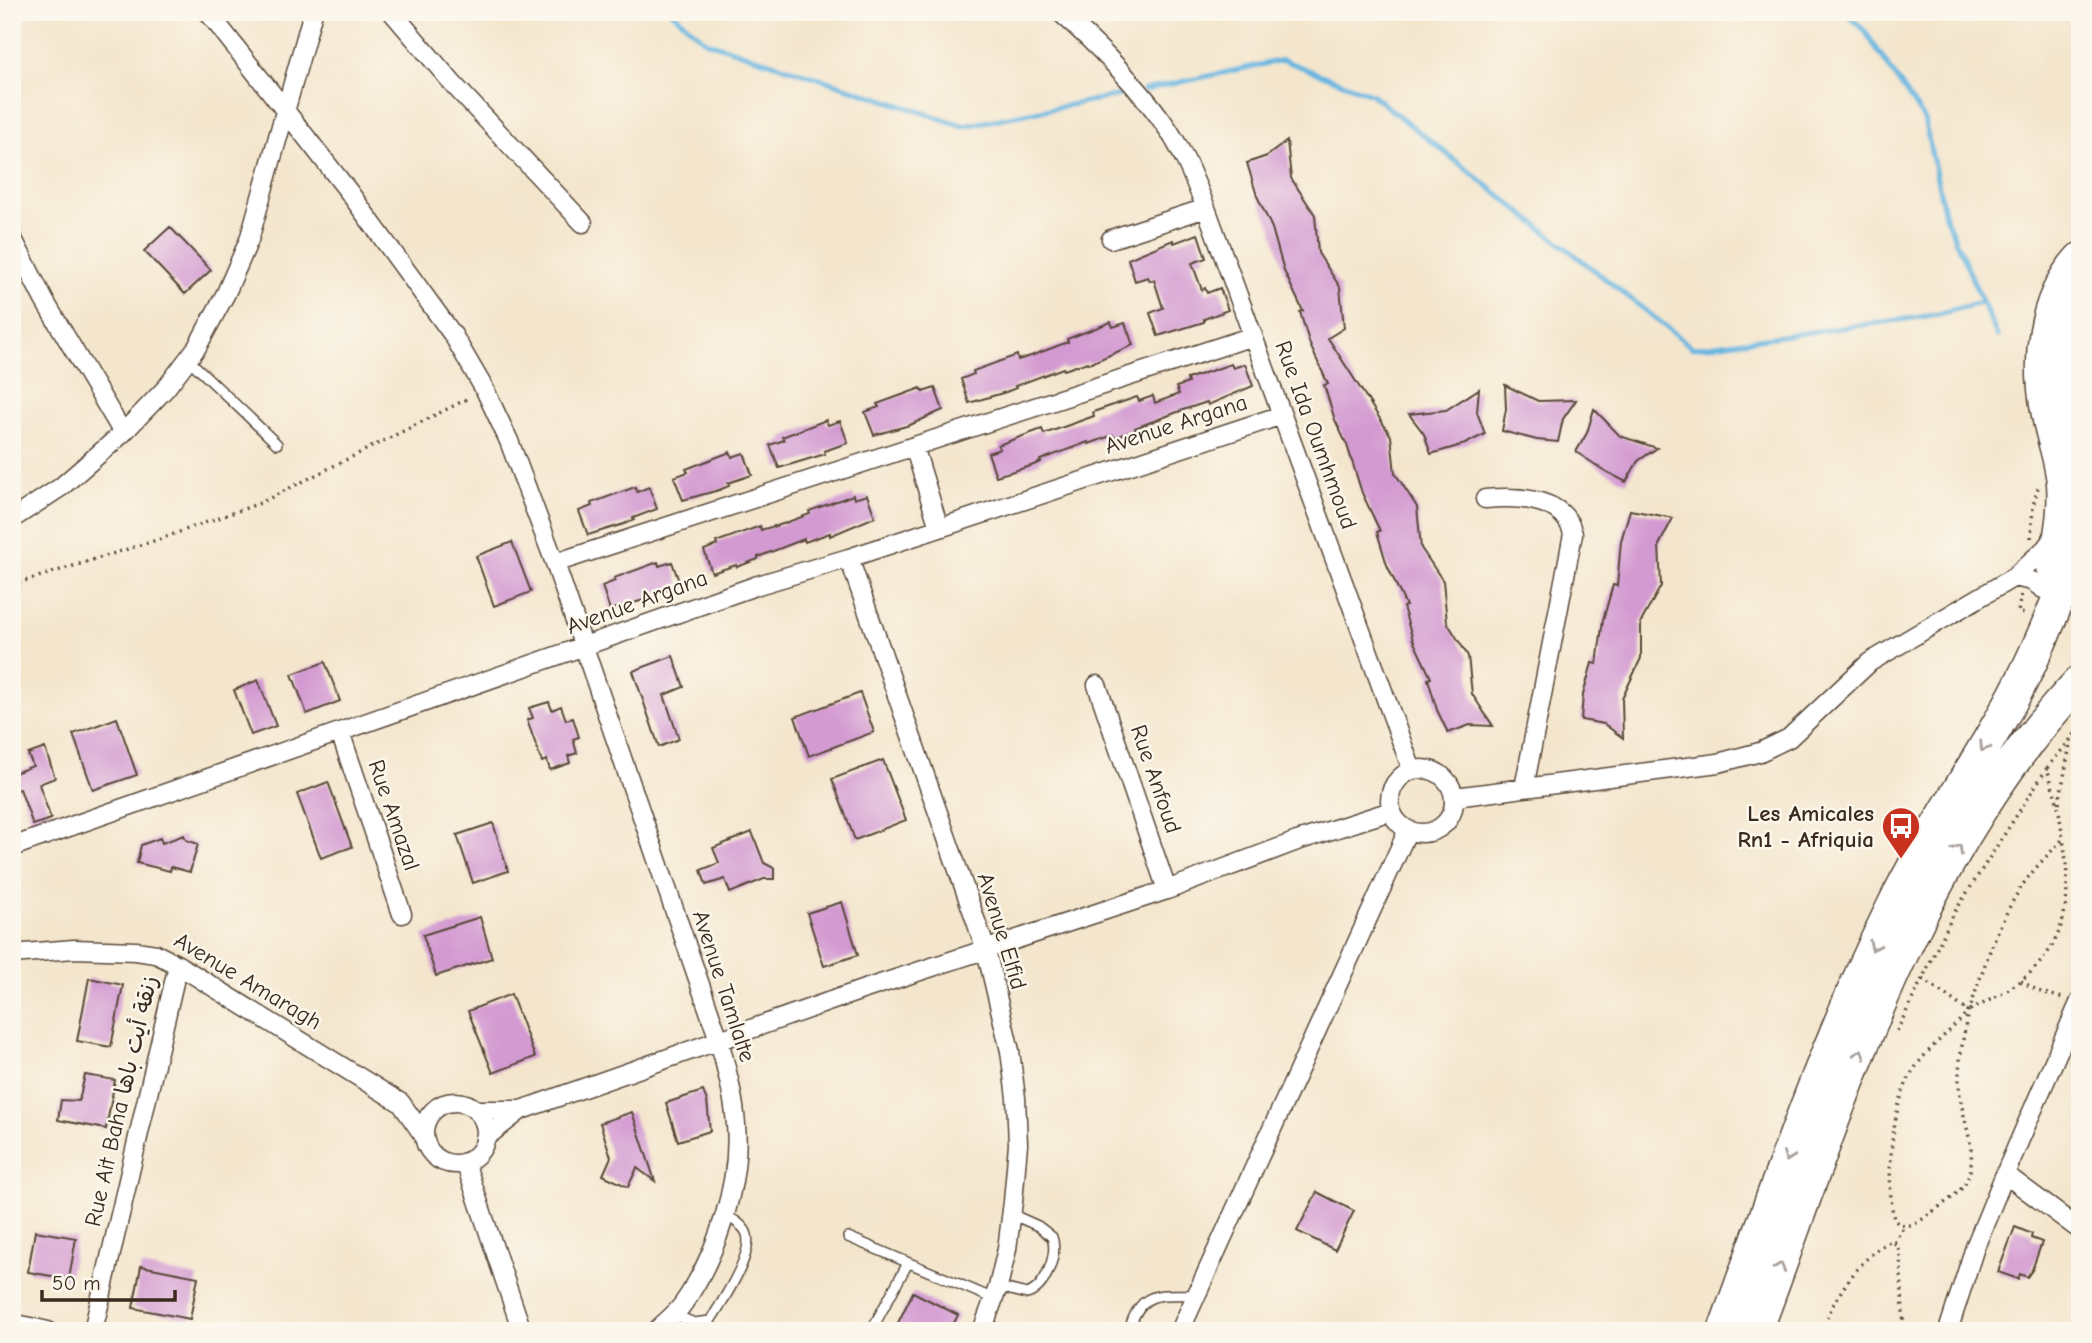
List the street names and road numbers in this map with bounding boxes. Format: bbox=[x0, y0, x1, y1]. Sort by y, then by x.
street label: Rue Ida Oumhmoud bbox=[1269, 337, 1363, 533]
street label: Avenue Argana bbox=[1101, 388, 1251, 460]
street label: Avenue Argana bbox=[563, 564, 711, 640]
street label: Rue Anfoud bbox=[1125, 721, 1187, 837]
street label: Rue Amazal bbox=[362, 756, 426, 874]
street label: Avenue Elfid bbox=[971, 869, 1033, 993]
street label: Avenue Tamlalte bbox=[687, 907, 761, 1065]
street label: Avenue Amaragh bbox=[169, 926, 327, 1036]
street label: Rue Ait Baha زنقة أيت باها bbox=[78, 973, 163, 1229]

